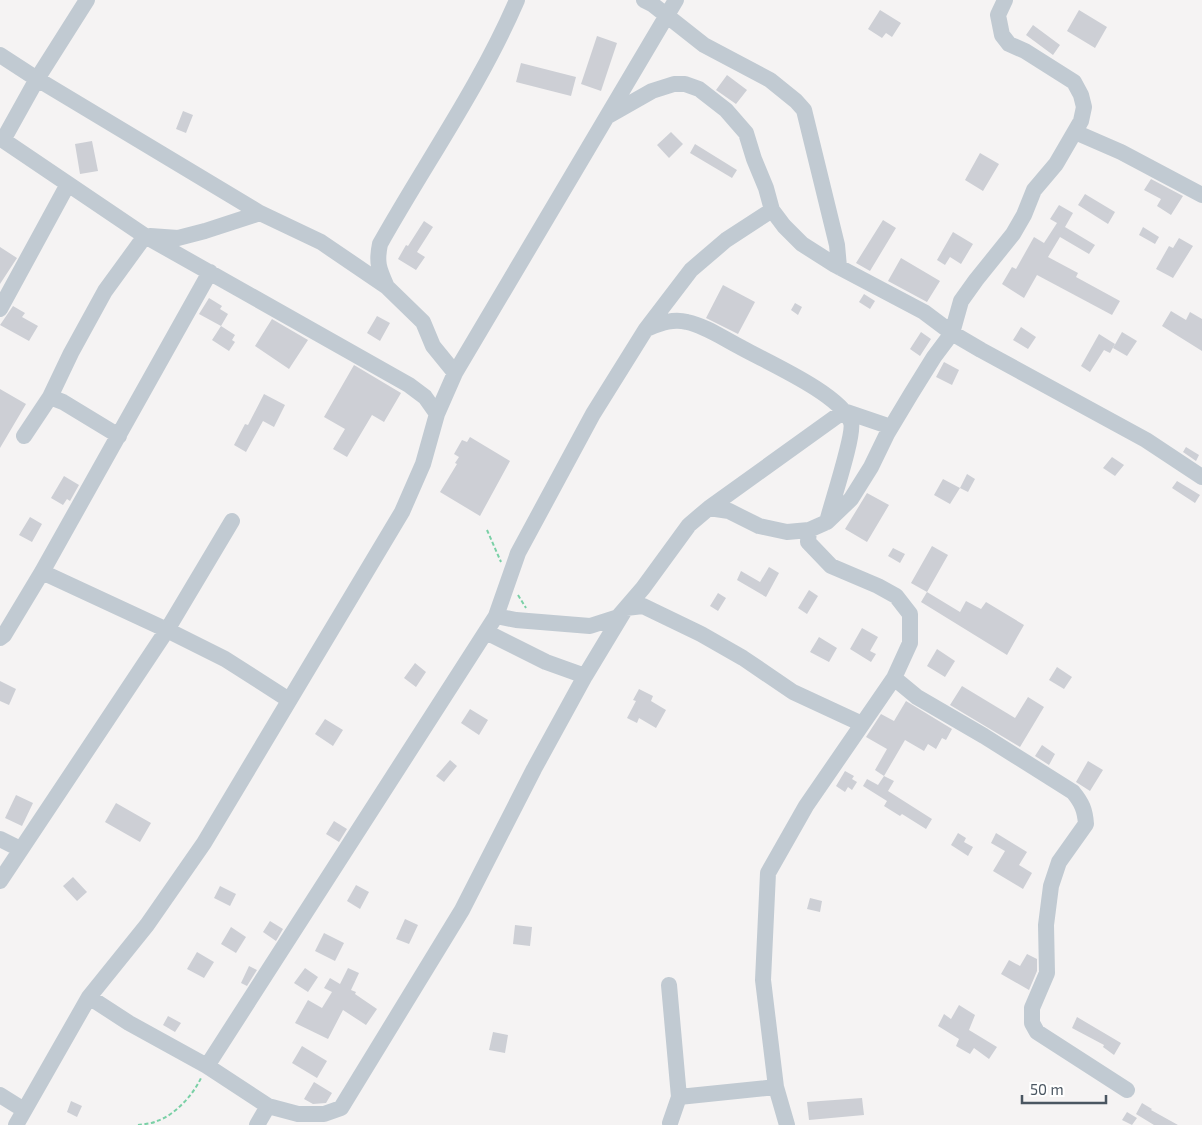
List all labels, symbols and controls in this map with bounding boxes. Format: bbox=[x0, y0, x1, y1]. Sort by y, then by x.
scale bar bbox=[1022, 1072, 1106, 1104]
text: 50 m bbox=[1030, 1080, 1064, 1098]

